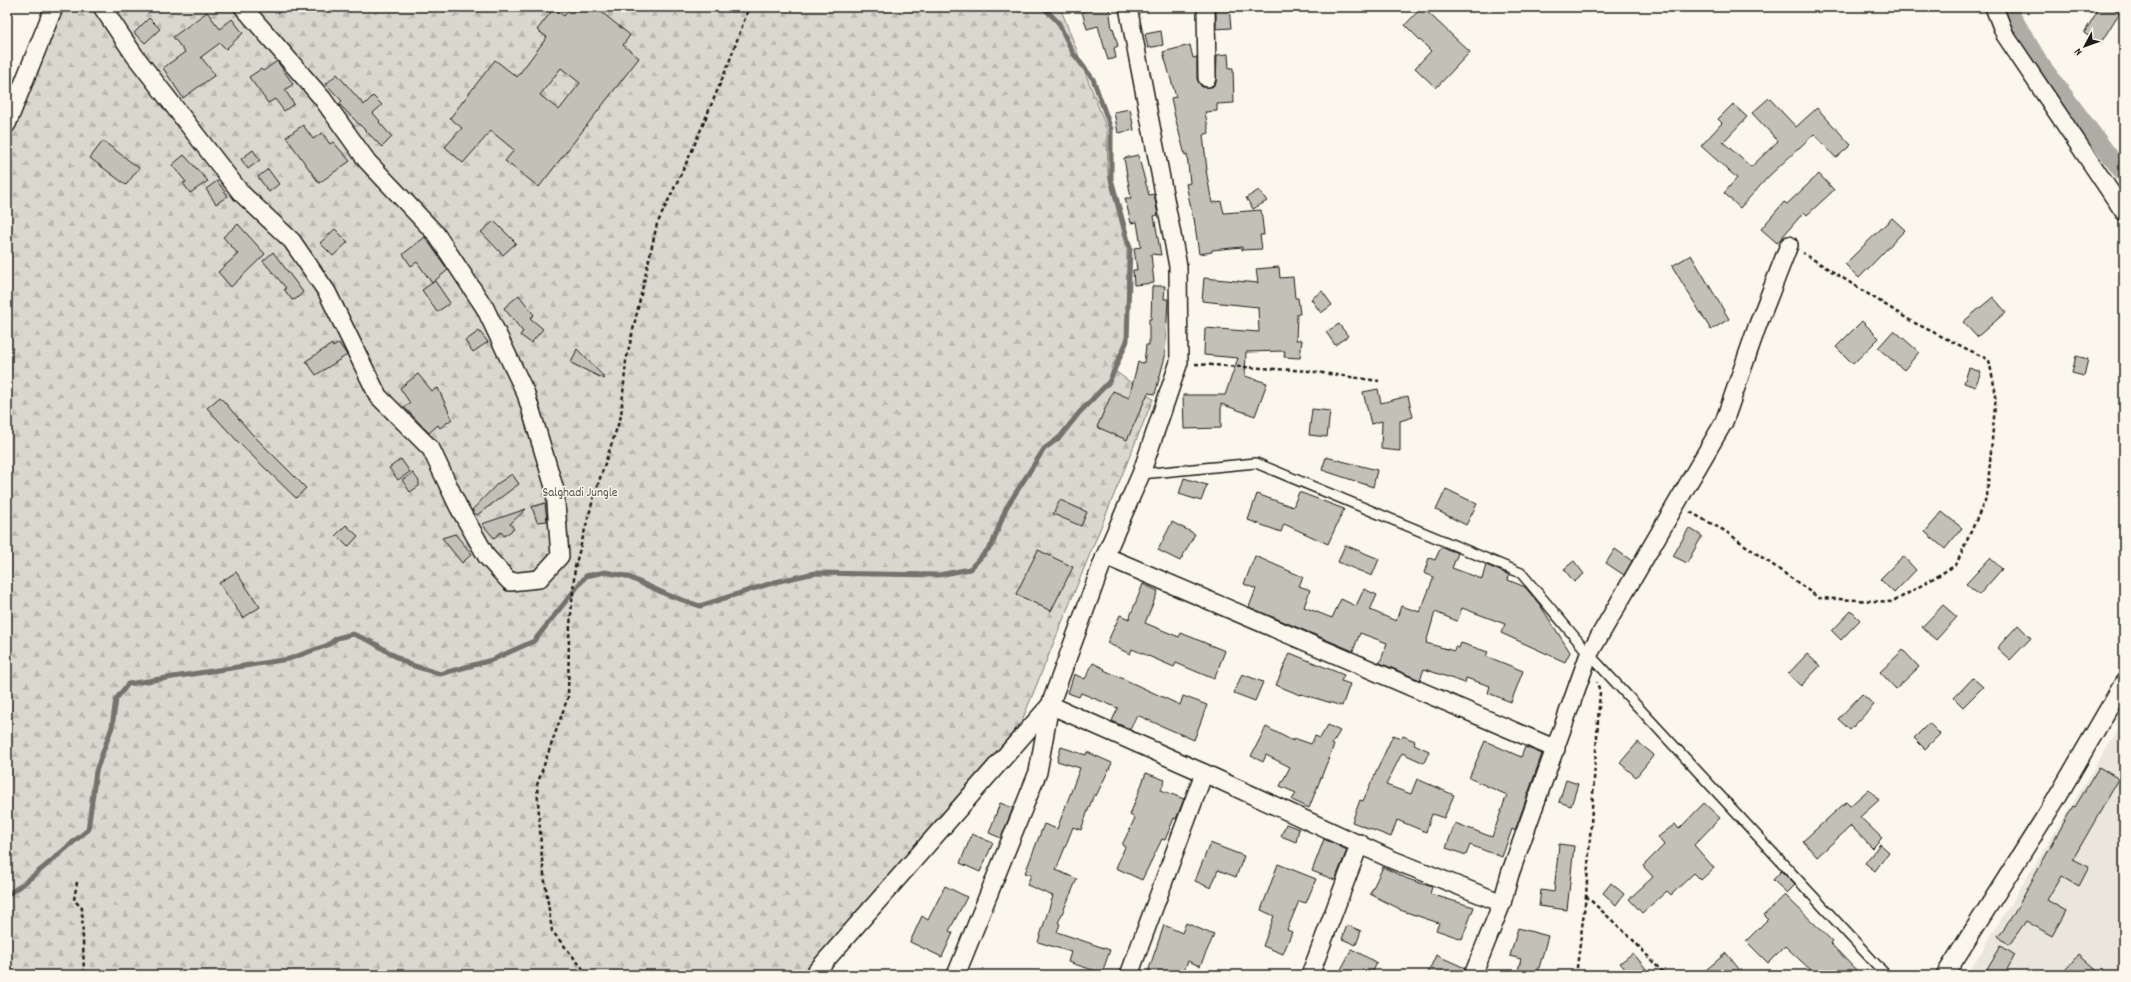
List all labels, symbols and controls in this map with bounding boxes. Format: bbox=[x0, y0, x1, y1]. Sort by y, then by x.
north arrow bbox=[2065, 26, 2105, 66]
text: N bbox=[2071, 44, 2087, 59]
park label: Salghadi Jungle bbox=[543, 484, 618, 503]

